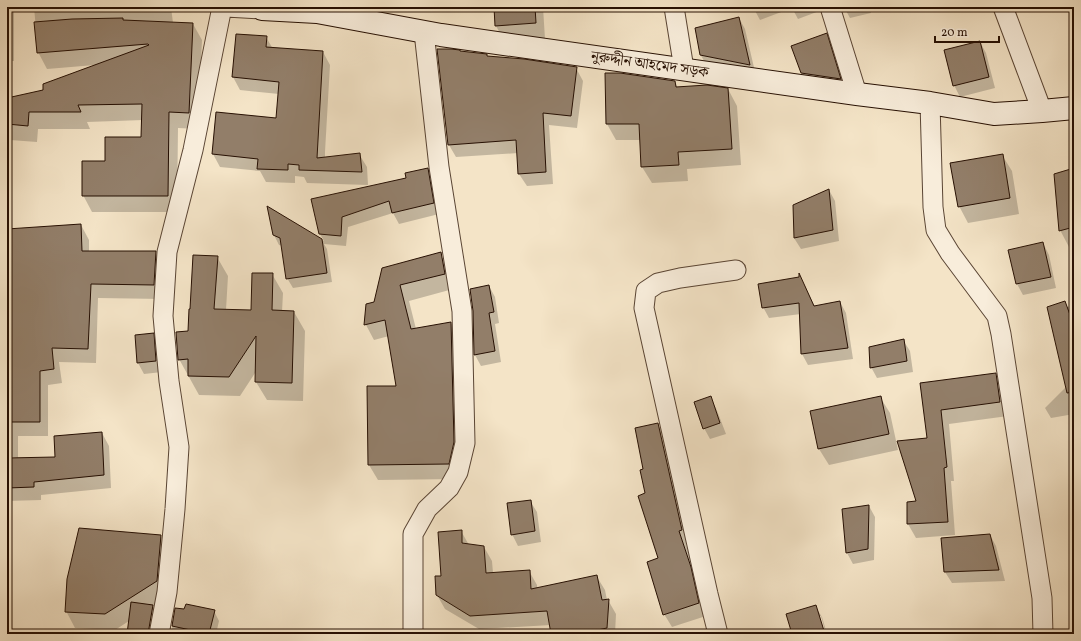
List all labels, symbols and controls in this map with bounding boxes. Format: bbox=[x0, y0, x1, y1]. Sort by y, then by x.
scale bar bbox=[935, 18, 999, 44]
text: 20 m bbox=[941, 25, 968, 41]
street label: নুরুদ্দীন আহমেদ সড়ক bbox=[589, 47, 710, 84]

